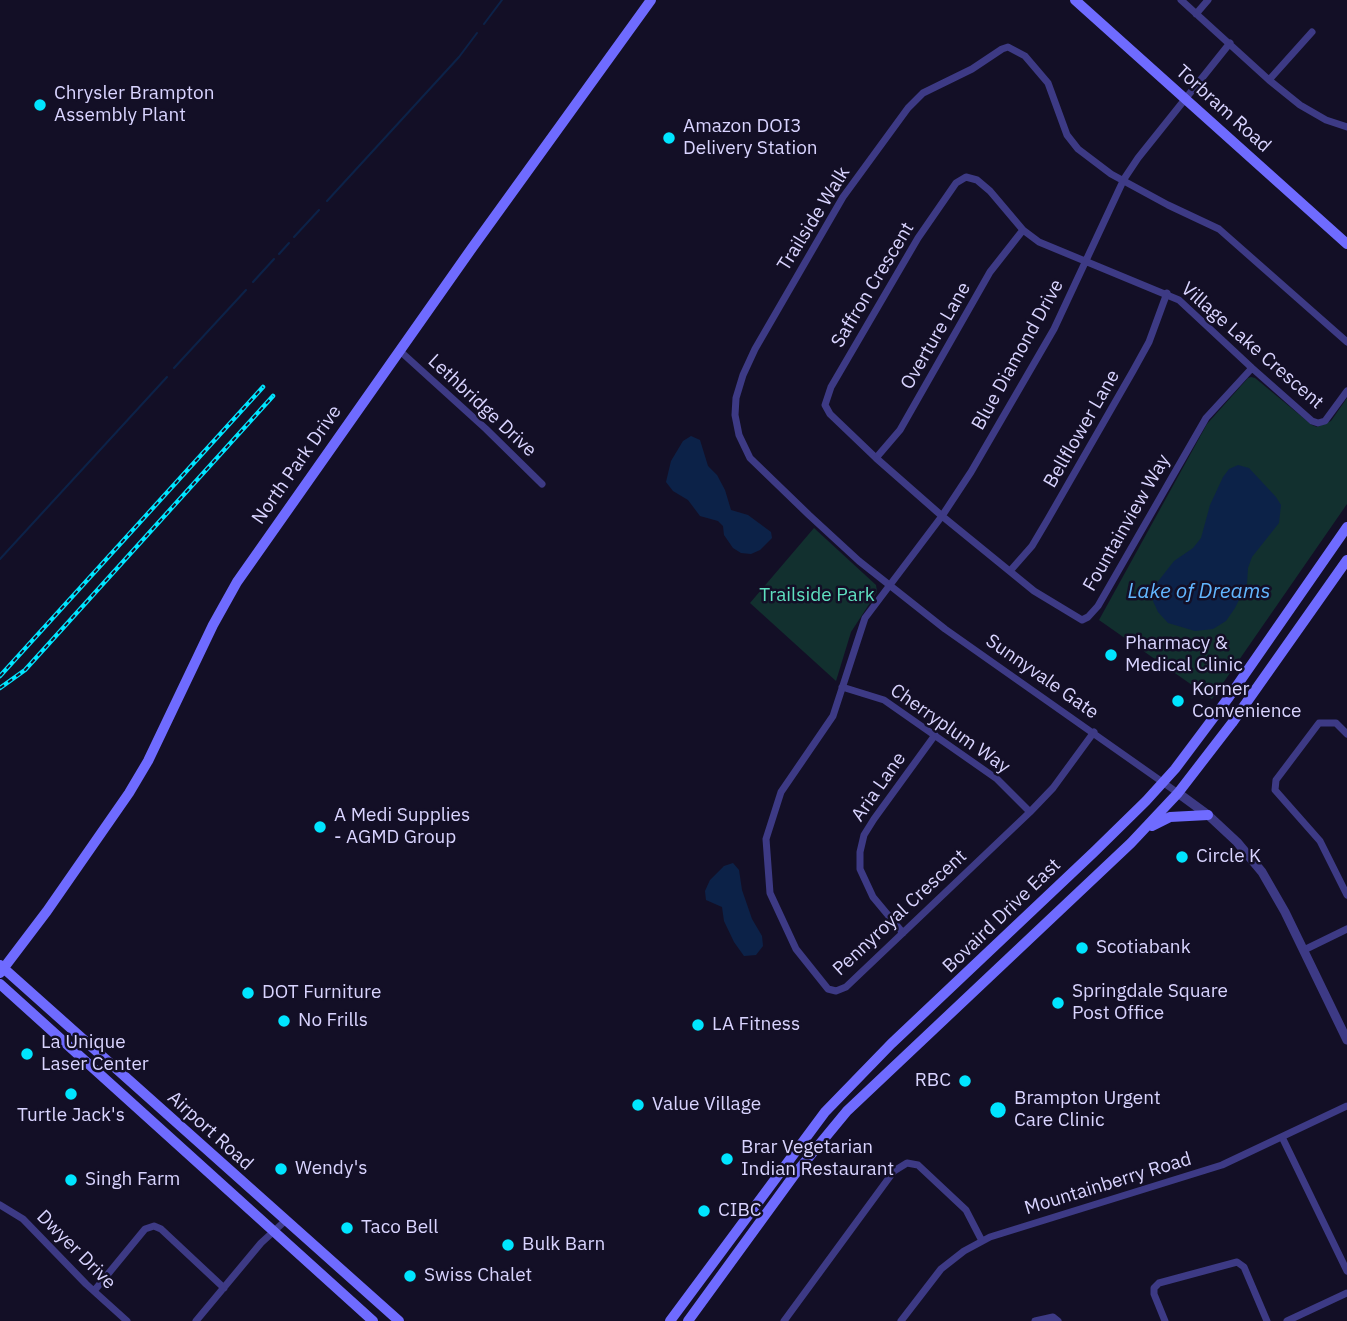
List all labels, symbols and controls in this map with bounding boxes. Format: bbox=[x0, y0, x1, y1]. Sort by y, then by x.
street label: Torbram Road bbox=[1171, 60, 1275, 158]
place label: Chrysler Brampton Assembly Plant bbox=[54, 83, 214, 127]
marker: Chrysler Brampton Assembly Plant bbox=[32, 97, 48, 113]
place label: Amazon DOI3 Delivery Station bbox=[683, 116, 818, 160]
marker: Amazon DOI3 Delivery Station bbox=[661, 130, 677, 146]
street label: Trailside Walk bbox=[773, 163, 855, 275]
street label: Saffron Crescent bbox=[827, 218, 919, 352]
street label: Blue Diamond Drive bbox=[967, 276, 1069, 434]
street label: Overture Lane bbox=[896, 278, 976, 394]
street label: Village Lake Crescent bbox=[1176, 278, 1328, 414]
street label: Lethbridge Drive bbox=[423, 350, 541, 462]
street label: Bellflower Lane bbox=[1039, 366, 1125, 492]
street label: North Park Drive bbox=[247, 401, 347, 529]
street label: Fountainview Way bbox=[1079, 450, 1175, 596]
water label: Lake of Dreams bbox=[1128, 579, 1270, 605]
park label: Trailside Park bbox=[759, 585, 875, 607]
street label: Sunnyvale Gate bbox=[981, 630, 1103, 724]
place label: Pharmacy & Medical Clinic bbox=[1125, 633, 1243, 677]
marker: Pharmacy & Medical Clinic bbox=[1103, 647, 1119, 663]
street label: Cherryplum Way bbox=[886, 679, 1014, 779]
place label: Korner Convenience bbox=[1192, 679, 1301, 723]
marker: Korner Convenience bbox=[1170, 693, 1186, 709]
street label: Aria Lane bbox=[847, 748, 911, 826]
place label: A Medi Supplies - AGMD Group bbox=[334, 805, 470, 849]
marker: A Medi Supplies - AGMD Group bbox=[312, 819, 328, 835]
street label: Pennyroyal Crescent bbox=[828, 845, 972, 981]
place label: Circle K bbox=[1196, 846, 1261, 868]
marker: Circle K bbox=[1174, 849, 1190, 865]
street label: Bovaird Drive East bbox=[938, 854, 1066, 978]
place label: Scotiabank bbox=[1096, 937, 1191, 959]
marker: Scotiabank bbox=[1074, 940, 1090, 956]
place label: Springdale Square Post Office bbox=[1072, 981, 1228, 1025]
place label: DOT Furniture bbox=[262, 982, 381, 1004]
marker: DOT Furniture bbox=[240, 985, 256, 1001]
marker: Springdale Square Post Office bbox=[1050, 995, 1066, 1011]
place label: No Frills bbox=[298, 1010, 368, 1032]
marker: No Frills bbox=[276, 1013, 292, 1029]
place label: LA Fitness bbox=[712, 1014, 800, 1036]
marker: LA Fitness bbox=[690, 1017, 706, 1033]
place label: La Unique Laser Center bbox=[41, 1032, 149, 1076]
marker: La Unique Laser Center bbox=[19, 1046, 35, 1062]
place label: RBC bbox=[915, 1070, 951, 1092]
marker: RBC bbox=[957, 1073, 973, 1089]
marker: Turtle Jack's bbox=[63, 1086, 79, 1102]
street label: Airport Road bbox=[162, 1087, 258, 1175]
place label: Brampton Urgent Care Clinic bbox=[1014, 1088, 1161, 1132]
place label: Value Village bbox=[652, 1094, 761, 1116]
marker: Value Village bbox=[630, 1097, 646, 1113]
marker: Brampton Urgent Care Clinic bbox=[988, 1100, 1008, 1120]
place label: Turtle Jack's bbox=[17, 1105, 125, 1127]
place label: Brar Vegetarian Indian Restaurant bbox=[741, 1137, 894, 1181]
street label: Mountainberry Road bbox=[1022, 1148, 1194, 1220]
marker: Brar Vegetarian Indian Restaurant bbox=[719, 1151, 735, 1167]
place label: Wendy's bbox=[295, 1158, 368, 1180]
marker: Wendy's bbox=[273, 1161, 289, 1177]
place label: Singh Farm bbox=[85, 1169, 180, 1191]
marker: Singh Farm bbox=[63, 1172, 79, 1188]
place label: CIBC bbox=[718, 1200, 762, 1222]
marker: CIBC bbox=[696, 1203, 712, 1219]
street label: Dwyer Drive bbox=[32, 1206, 120, 1294]
place label: Taco Bell bbox=[361, 1217, 438, 1239]
marker: Taco Bell bbox=[339, 1220, 355, 1236]
place label: Bulk Barn bbox=[522, 1234, 605, 1256]
marker: Bulk Barn bbox=[500, 1237, 516, 1253]
place label: Swiss Chalet bbox=[424, 1265, 532, 1287]
marker: Swiss Chalet bbox=[402, 1268, 418, 1284]

